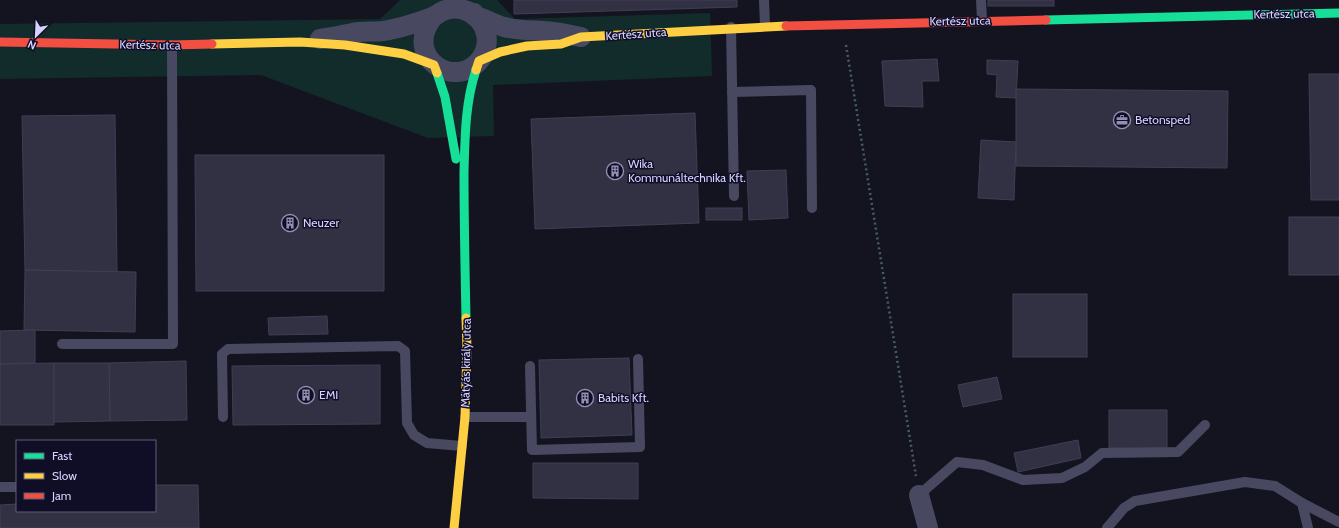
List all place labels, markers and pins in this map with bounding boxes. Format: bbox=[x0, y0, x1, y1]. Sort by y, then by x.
office icon: Betonsped bbox=[1112, 110, 1132, 130]
place label: Betonsped bbox=[1135, 112, 1190, 127]
place label: Wika Kommunáltechnika Kft. bbox=[628, 156, 746, 185]
building icon: Wika Kommunáltechnika Kft. bbox=[605, 161, 625, 181]
building icon: Neuzer bbox=[280, 213, 300, 233]
place label: Neuzer bbox=[303, 215, 339, 230]
building icon: EMI bbox=[296, 385, 316, 405]
place label: EMI bbox=[319, 387, 338, 402]
building icon: Babits Kft. bbox=[575, 388, 595, 408]
place label: Babits Kft. bbox=[598, 390, 649, 405]

